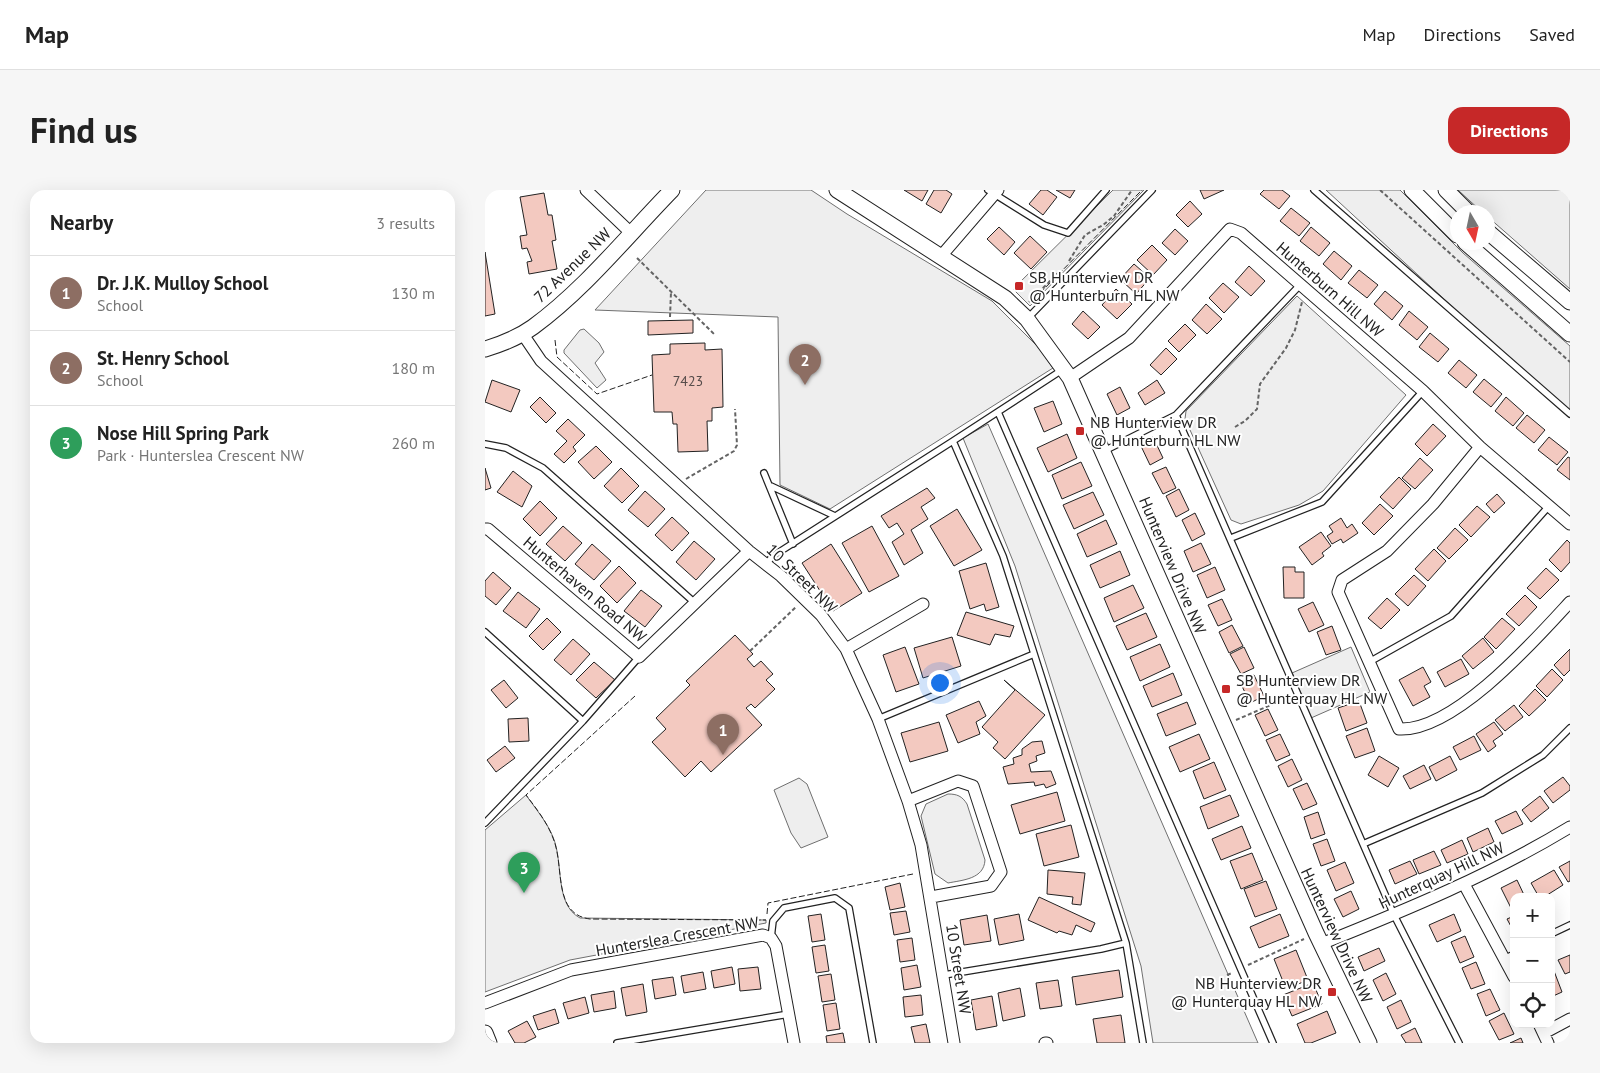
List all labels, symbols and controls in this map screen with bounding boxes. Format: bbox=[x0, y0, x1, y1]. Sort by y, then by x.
text: Map bbox=[25, 19, 69, 50]
text: Map bbox=[1363, 23, 1395, 46]
text: Directions bbox=[1423, 23, 1501, 46]
text: Saved bbox=[1529, 23, 1575, 46]
text: Find us bbox=[30, 107, 138, 153]
button: Directions bbox=[1448, 107, 1570, 154]
north arrow bbox=[1450, 205, 1495, 250]
text: Nearby bbox=[50, 209, 113, 236]
text: 3 results bbox=[376, 213, 435, 233]
street label: 72 Avenue NW bbox=[529, 223, 615, 307]
street label: Hunterburn Hill NW bbox=[1272, 237, 1388, 341]
place label: SB Hunterview DR @ Hunterburn HL NW bbox=[1029, 267, 1180, 305]
text: Dr. J.K. Mulloy School bbox=[97, 271, 268, 295]
marker: SB Hunterview DR @ Hunterburn HL NW bbox=[1013, 280, 1025, 292]
text: 1 bbox=[61, 283, 71, 303]
text: 130 m bbox=[392, 283, 435, 303]
text: School bbox=[97, 295, 143, 315]
pin: 2 bbox=[789, 344, 821, 385]
text: St. Henry School bbox=[97, 346, 229, 370]
text: 2 bbox=[61, 358, 71, 378]
text: 180 m bbox=[392, 358, 435, 378]
text: School bbox=[97, 370, 143, 390]
house number: 7423 bbox=[673, 372, 703, 390]
place label: NB Hunterview DR @ Hunterburn HL NW bbox=[1090, 412, 1241, 450]
text: Nose Hill Spring Park bbox=[97, 421, 269, 445]
marker: NB Hunterview DR @ Hunterburn HL NW bbox=[1074, 425, 1086, 437]
text: 3 bbox=[61, 433, 71, 453]
text: 260 m bbox=[392, 433, 435, 453]
text: Park · Hunterslea Crescent NW bbox=[97, 445, 304, 465]
street label: Hunterview Drive NW bbox=[1135, 494, 1211, 637]
street label: Hunterhaven Road NW bbox=[519, 532, 651, 647]
street label: 10 Street NW bbox=[762, 539, 842, 617]
your location bbox=[927, 670, 953, 696]
place label: SB Hunterview DR @ Hunterquay HL NW bbox=[1236, 670, 1388, 708]
marker: SB Hunterview DR @ Hunterquay HL NW bbox=[1220, 683, 1232, 695]
pin: 1 bbox=[707, 714, 739, 755]
street label: Hunterquay Hill NW bbox=[1375, 837, 1507, 913]
pin: 3 bbox=[508, 852, 540, 893]
street label: Hunterview Drive NW bbox=[1297, 864, 1377, 1006]
map controls bbox=[1510, 893, 1555, 1028]
button: + bbox=[1510, 893, 1555, 938]
street label: Hunterslea Crescent NW bbox=[594, 912, 761, 960]
street label: 10 Street NW bbox=[942, 923, 976, 1016]
button: − bbox=[1510, 938, 1555, 983]
place label: NB Hunterview DR @ Hunterquay HL NW bbox=[1171, 973, 1323, 1011]
button: locate bbox=[1510, 983, 1555, 1028]
marker: NB Hunterview DR @ Hunterquay HL NW bbox=[1326, 986, 1338, 998]

